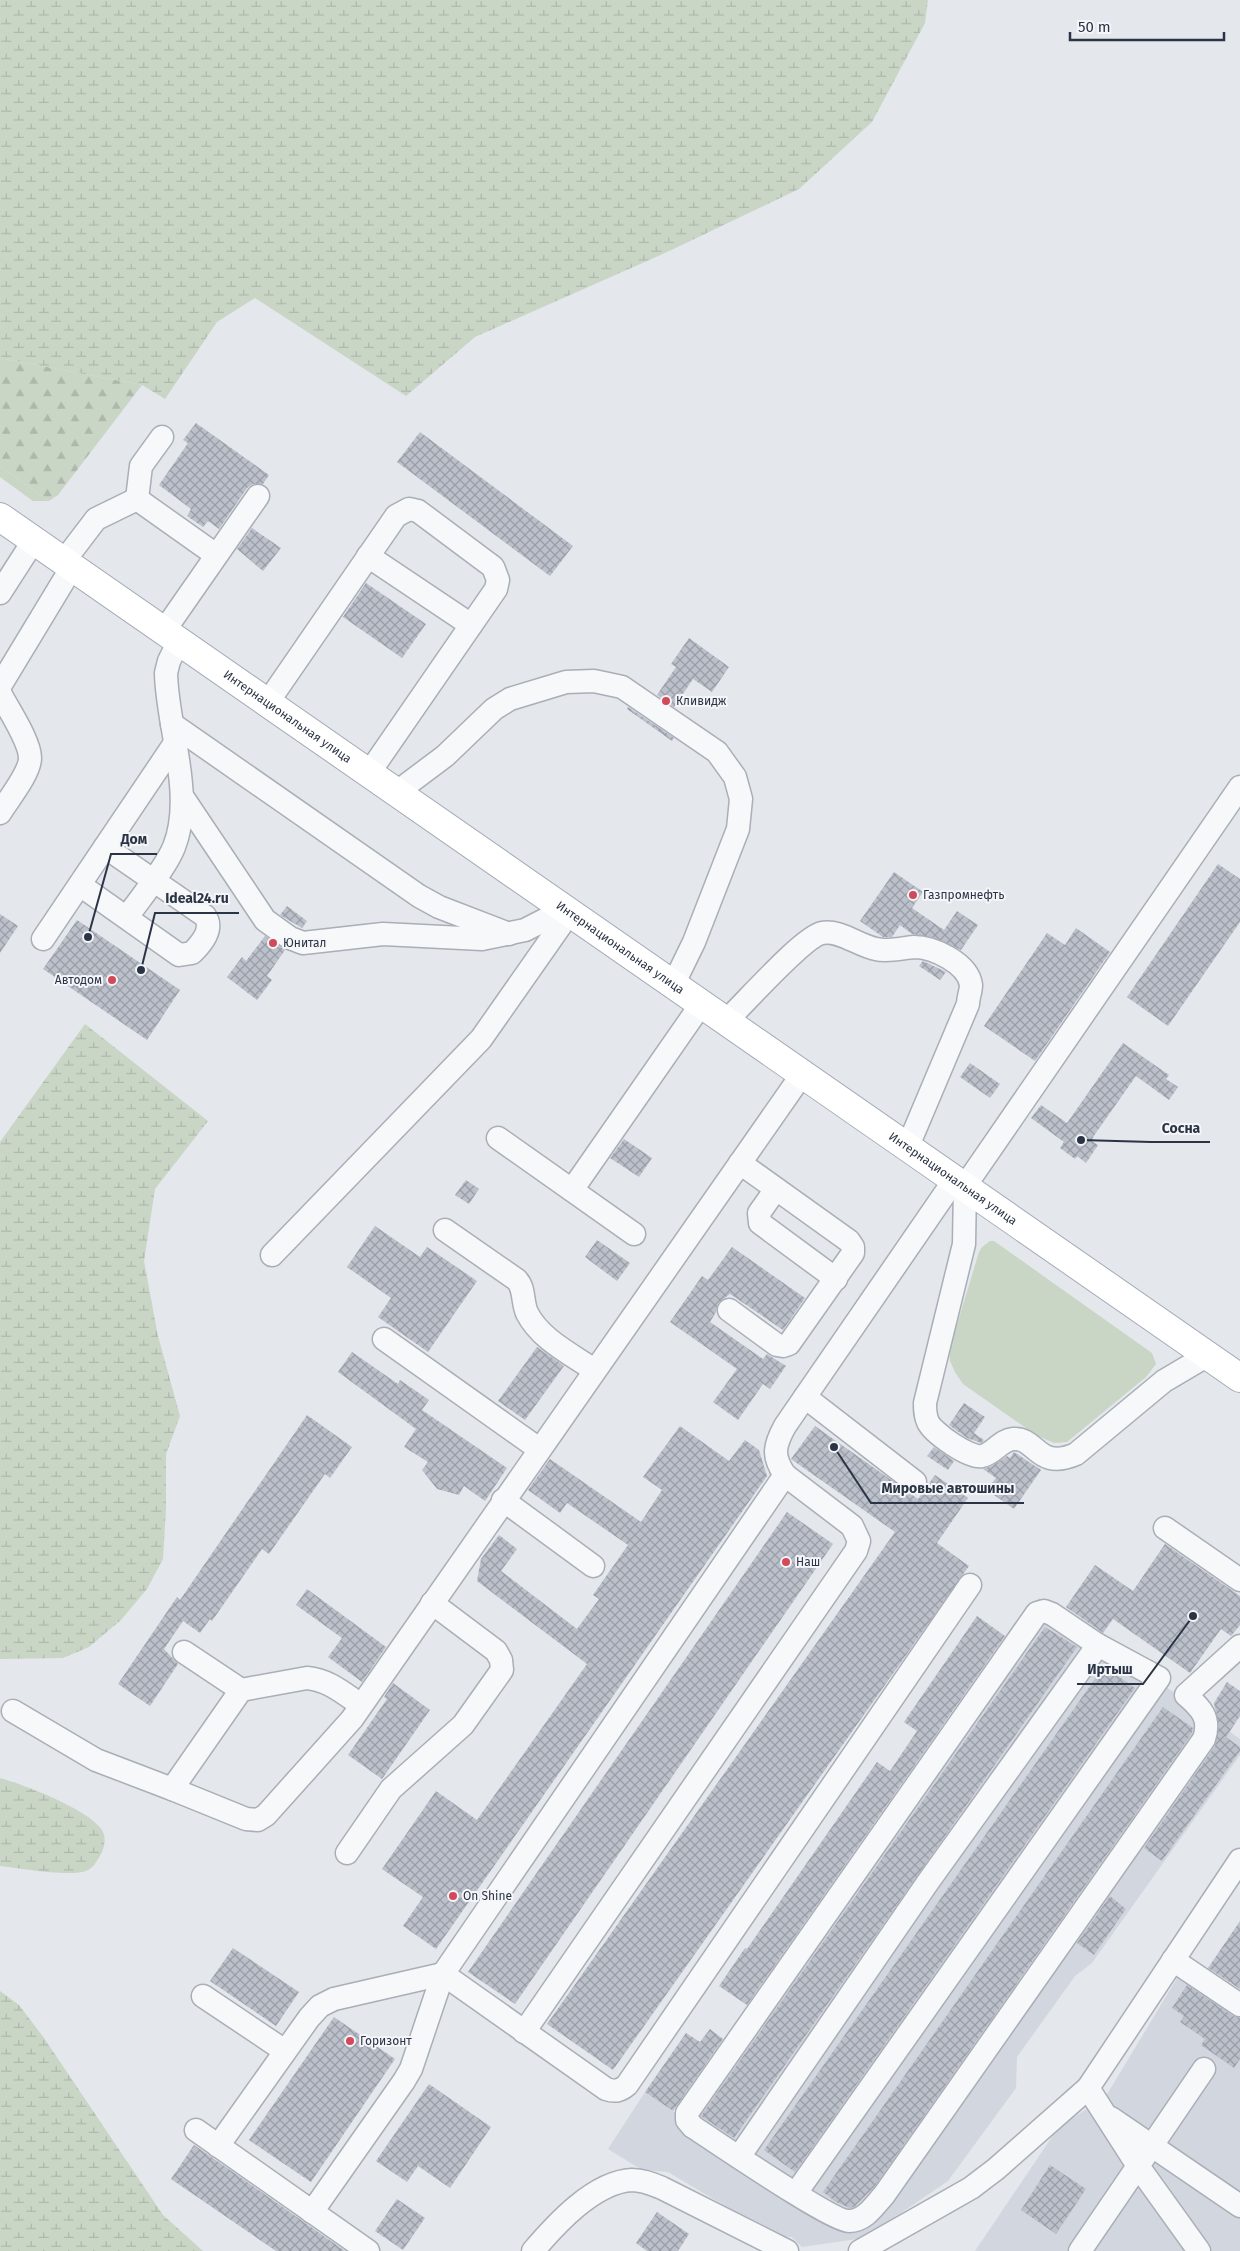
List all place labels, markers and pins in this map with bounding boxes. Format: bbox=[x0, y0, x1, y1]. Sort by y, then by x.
place label: Кливидж bbox=[676, 694, 727, 708]
marker: Кливидж bbox=[660, 695, 672, 707]
callout: Дом bbox=[111, 825, 157, 854]
callout: Ideal24.ru bbox=[155, 884, 239, 913]
place label: Газпромнефть bbox=[923, 888, 1004, 902]
marker: Газпромнефть bbox=[907, 889, 919, 901]
place label: Юнитал bbox=[283, 936, 326, 950]
marker: Юнитал bbox=[267, 937, 279, 949]
place label: Автодом bbox=[55, 973, 102, 987]
marker: Автодом bbox=[106, 974, 118, 986]
callout: Сосна bbox=[1151, 1113, 1210, 1142]
callout: Мировые автошины bbox=[871, 1474, 1024, 1503]
place label: Наш bbox=[796, 1555, 820, 1569]
marker: Наш bbox=[780, 1556, 792, 1568]
callout: Иртыш bbox=[1077, 1655, 1143, 1684]
place label: On Shine bbox=[463, 1889, 512, 1903]
marker: On Shine bbox=[447, 1890, 459, 1902]
place label: Горизонт bbox=[360, 2034, 412, 2048]
marker: Горизонт bbox=[344, 2035, 356, 2047]

